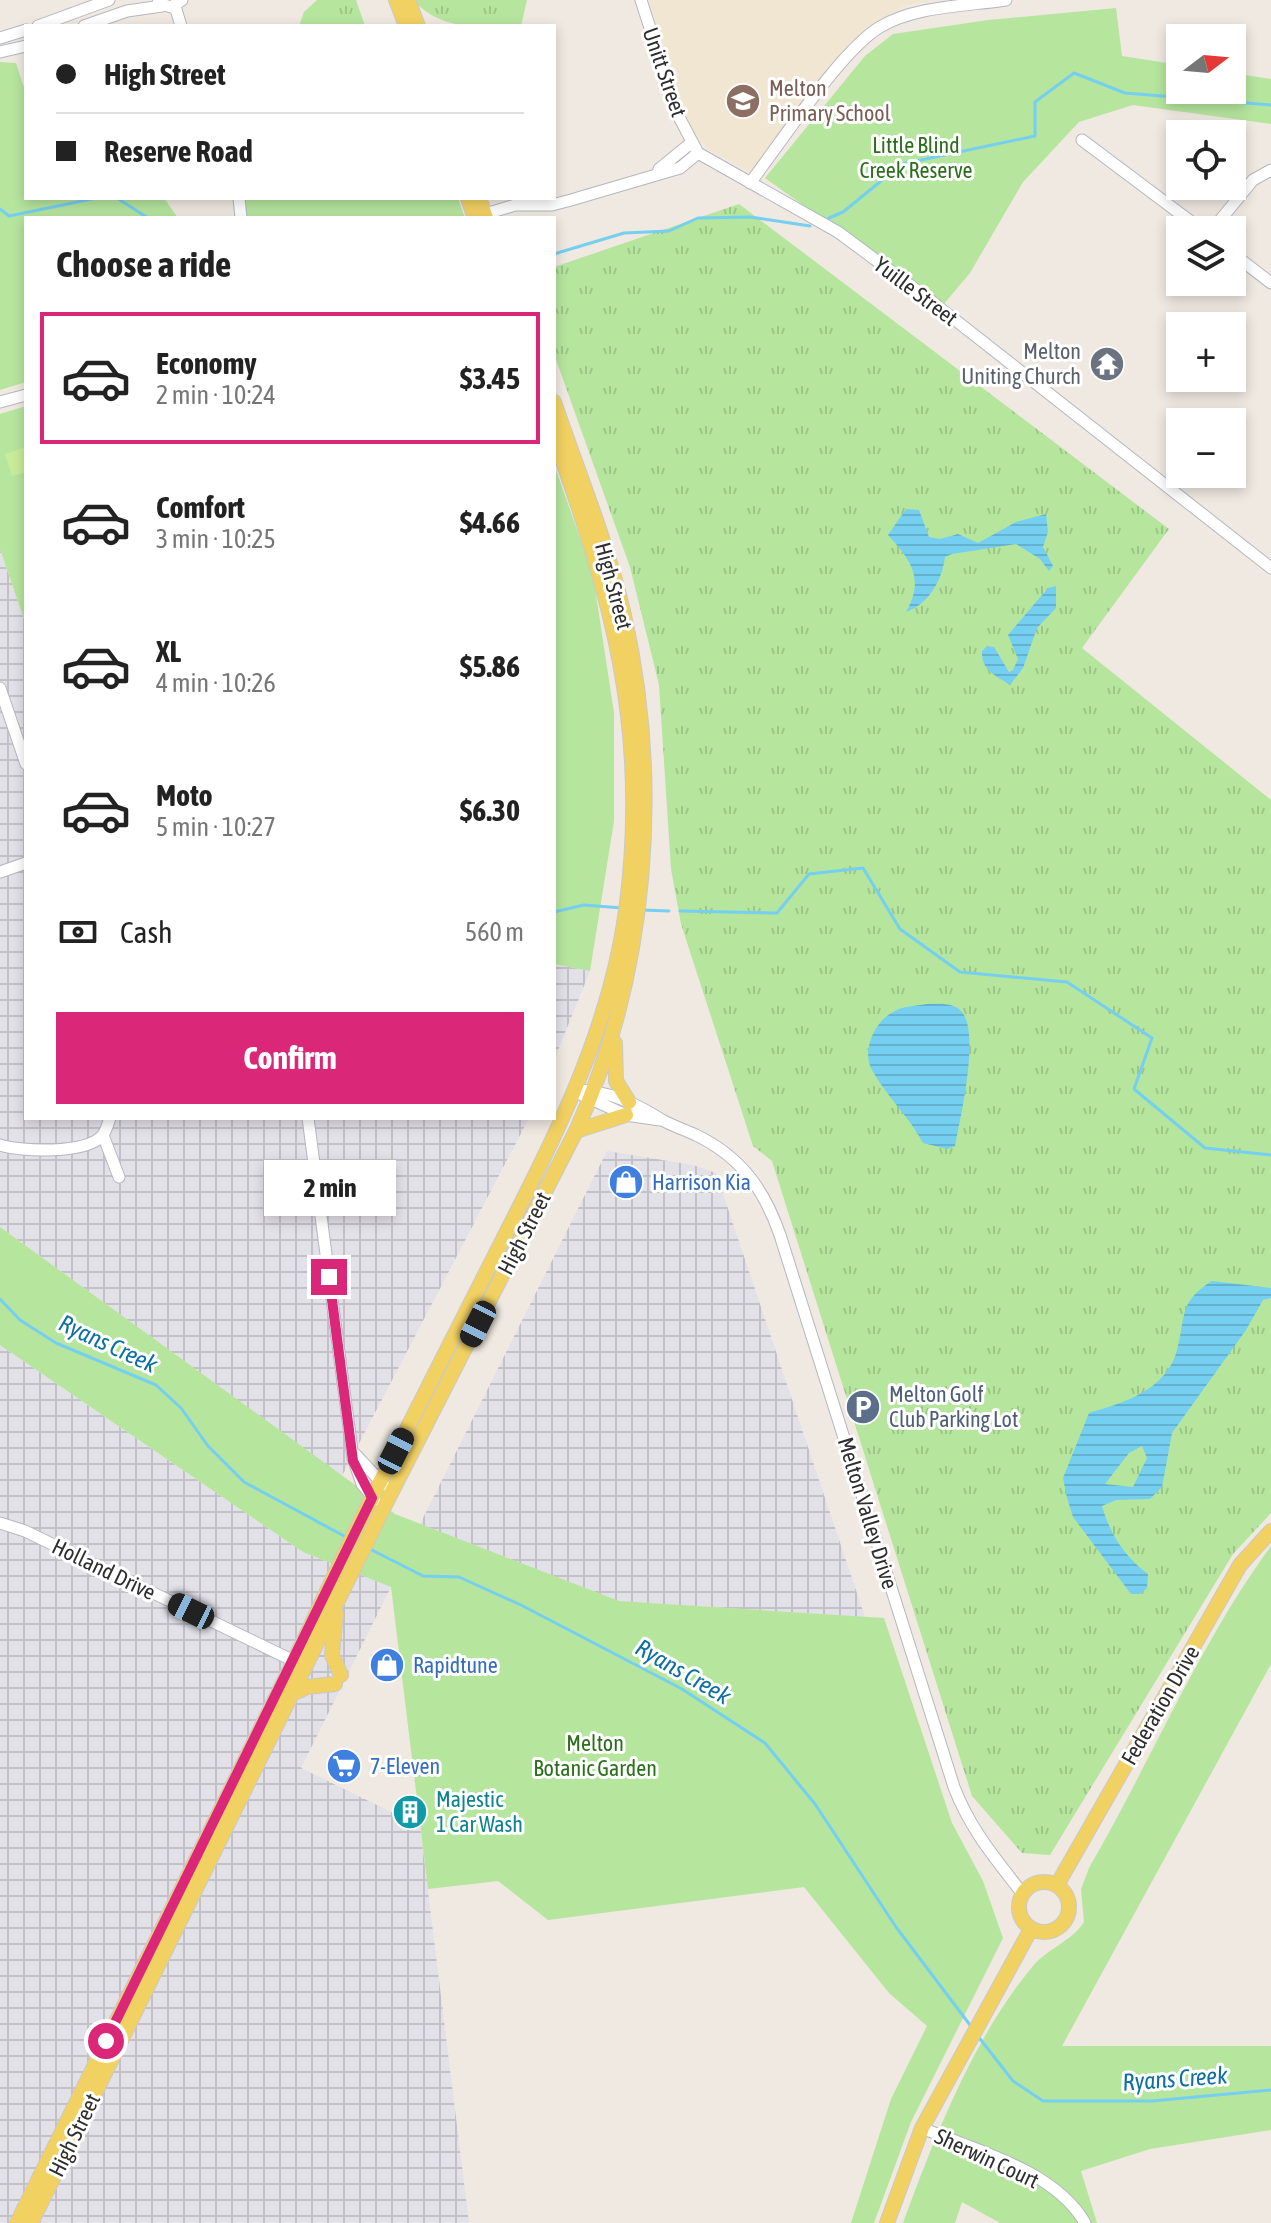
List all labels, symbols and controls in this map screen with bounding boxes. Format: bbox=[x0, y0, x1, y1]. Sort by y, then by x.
street label: Unitt Street bbox=[638, 24, 692, 120]
north arrow bbox=[1166, 24, 1246, 104]
map controls bbox=[1166, 24, 1246, 488]
text: High Street bbox=[104, 57, 226, 91]
place label: Melton Primary School bbox=[769, 75, 891, 126]
school or university icon: Melton Primary School bbox=[724, 82, 762, 120]
button: locate bbox=[1166, 120, 1246, 200]
park label: Little Blind Creek Reserve bbox=[859, 132, 973, 183]
text: Reserve Road bbox=[104, 134, 253, 168]
button: layers bbox=[1166, 216, 1246, 296]
text: Choose a ride bbox=[56, 243, 231, 285]
street label: Yuille Street bbox=[869, 251, 963, 331]
button: + bbox=[1166, 312, 1246, 392]
place label: Melton Uniting Church bbox=[961, 338, 1081, 389]
icon: car bbox=[60, 342, 132, 414]
temple icon: Melton Uniting Church bbox=[1088, 345, 1126, 383]
text: Economy bbox=[156, 346, 257, 380]
text: $3.45 bbox=[460, 361, 520, 395]
text: 2 min · 10:24 bbox=[156, 380, 276, 410]
button: − bbox=[1166, 408, 1246, 488]
icon: car bbox=[60, 486, 132, 558]
text: Comfort bbox=[156, 490, 245, 524]
text: $4.66 bbox=[460, 505, 520, 539]
text: 3 min · 10:25 bbox=[156, 524, 276, 554]
street label: High Street bbox=[590, 540, 638, 632]
icon: car bbox=[60, 630, 132, 702]
text: XL bbox=[156, 634, 181, 668]
text: $5.86 bbox=[460, 649, 520, 683]
text: 4 min · 10:26 bbox=[156, 668, 276, 698]
icon: car bbox=[60, 774, 132, 846]
text: Moto bbox=[156, 778, 213, 812]
text: $6.30 bbox=[460, 793, 520, 827]
text: 5 min · 10:27 bbox=[156, 812, 276, 842]
icon: cash bbox=[56, 910, 100, 954]
text: Cash bbox=[120, 915, 173, 949]
text: 560 m bbox=[465, 917, 524, 947]
button: Confirm bbox=[56, 1012, 524, 1104]
callout: 2 min bbox=[263, 1161, 395, 1217]
shop icon: Harrison Kia bbox=[607, 1163, 645, 1201]
place label: Harrison Kia bbox=[652, 1169, 751, 1195]
text: 2 min bbox=[303, 1173, 357, 1203]
street label: High Street bbox=[492, 1187, 556, 1279]
route end bbox=[311, 1259, 347, 1295]
car bbox=[456, 1297, 500, 1351]
water label: Ryans Creek bbox=[55, 1309, 162, 1378]
place label: Melton Golf Club Parking Lot bbox=[889, 1381, 1018, 1432]
parking icon: Melton Golf Club Parking Lot bbox=[844, 1388, 882, 1426]
car bbox=[374, 1424, 418, 1478]
street label: Melton Valley Drive bbox=[833, 1434, 903, 1592]
street label: Holland Drive bbox=[48, 1533, 160, 1605]
car bbox=[164, 1590, 218, 1632]
water label: Ryans Creek bbox=[631, 1634, 736, 1710]
street label: Federation Drive bbox=[1115, 1641, 1205, 1769]
shop icon: Rapidtune bbox=[368, 1646, 406, 1684]
place label: Rapidtune bbox=[413, 1652, 498, 1678]
park label: Melton Botanic Garden bbox=[533, 1730, 657, 1781]
supermarket icon: 7-Eleven bbox=[325, 1747, 363, 1785]
place label: 7-Eleven bbox=[370, 1753, 440, 1779]
place label: Majestic 1 Car Wash bbox=[436, 1786, 523, 1837]
building icon: Majestic 1 Car Wash bbox=[391, 1793, 429, 1831]
route start bbox=[88, 2023, 124, 2059]
water label: Ryans Creek bbox=[1122, 2061, 1229, 2096]
street label: High Street bbox=[43, 2089, 105, 2181]
street label: Sherwin Court bbox=[931, 2123, 1043, 2193]

